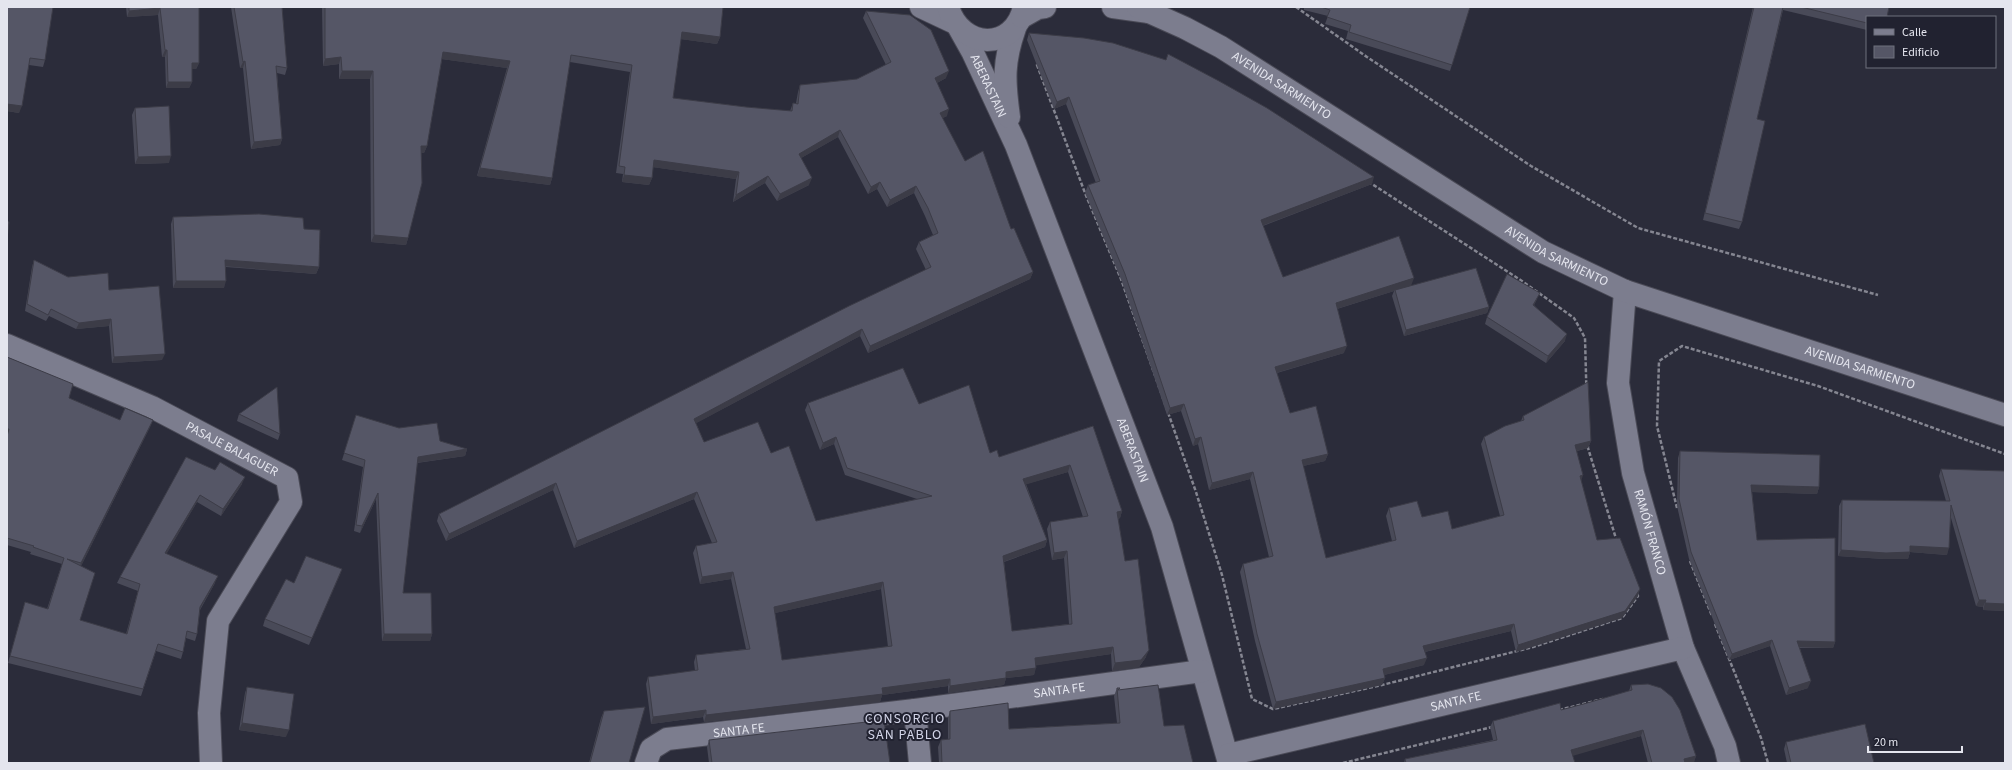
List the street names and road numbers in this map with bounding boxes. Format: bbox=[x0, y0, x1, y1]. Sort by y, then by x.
street label: AVENIDA SARMIENTO bbox=[1228, 47, 1335, 124]
street label: ABERASTAIN bbox=[966, 51, 1011, 121]
street label: AVENIDA SARMIENTO bbox=[1502, 221, 1611, 291]
street label: AVENIDA SARMIENTO bbox=[1803, 341, 1917, 394]
street label: ABERASTAIN bbox=[1112, 415, 1153, 485]
street label: PASAJE BALAGUER bbox=[182, 417, 282, 481]
street label: RAMÓN FRANCO bbox=[1629, 487, 1671, 577]
street label: SANTA FE bbox=[1032, 678, 1086, 703]
street label: SANTA FE bbox=[1428, 687, 1483, 716]
street label: SANTA FE bbox=[712, 719, 766, 743]

